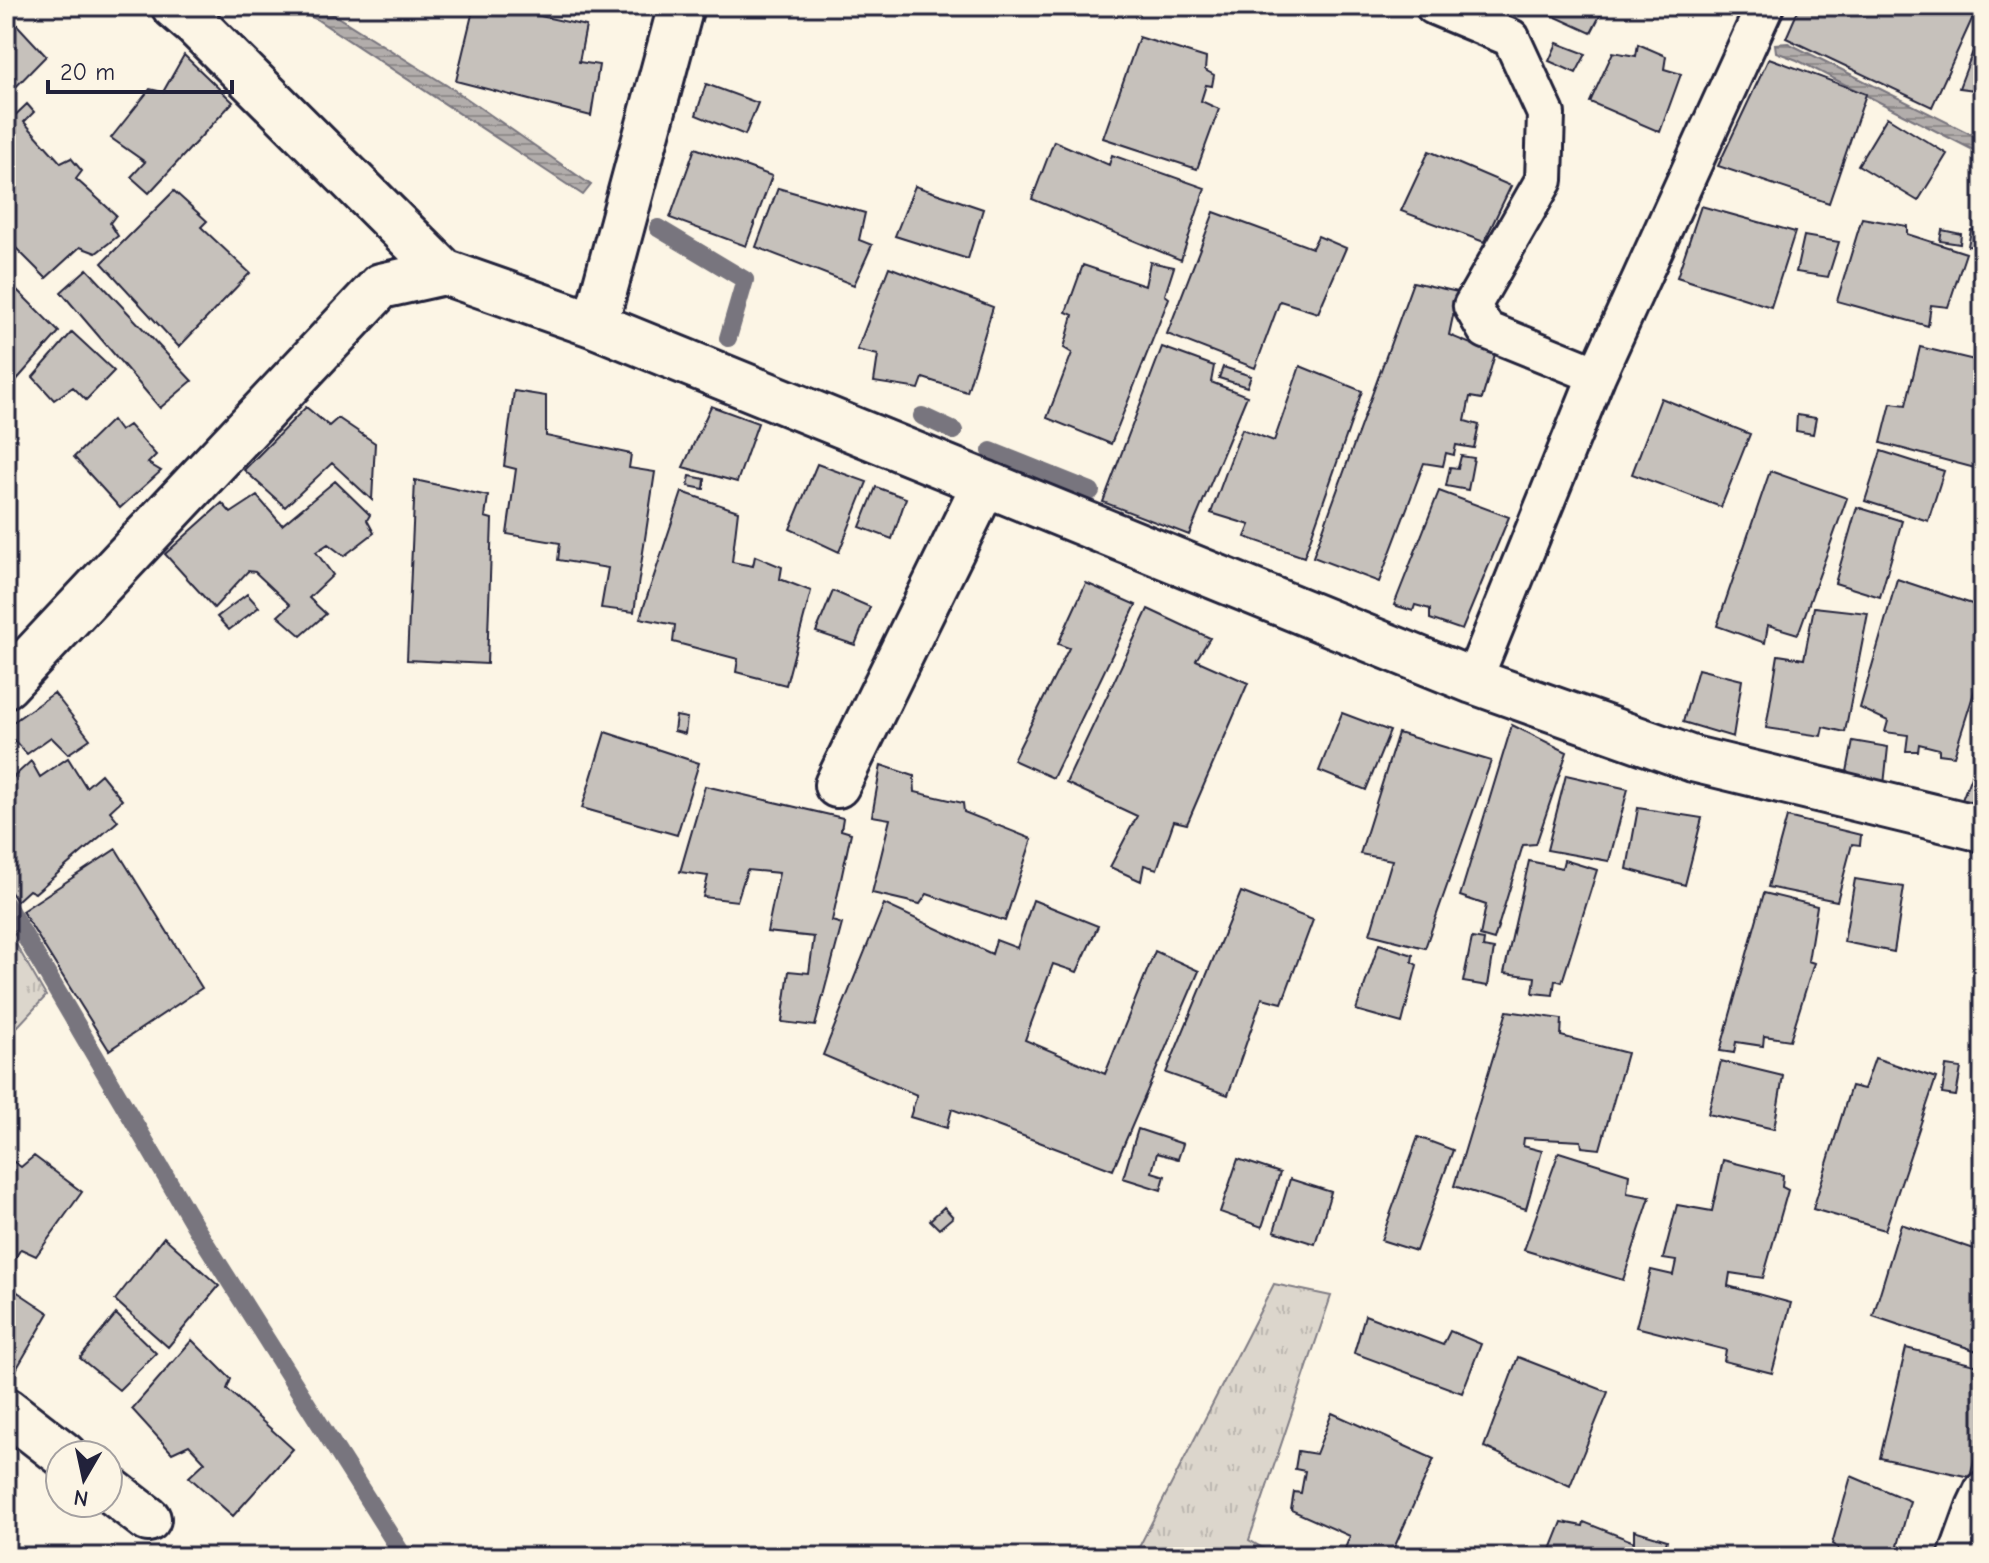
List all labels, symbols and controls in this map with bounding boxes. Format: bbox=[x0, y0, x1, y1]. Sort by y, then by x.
scale bar bbox=[48, 44, 232, 94]
text: 20 m bbox=[60, 58, 115, 86]
north arrow bbox=[44, 1439, 124, 1519]
text: N bbox=[72, 1484, 90, 1512]

